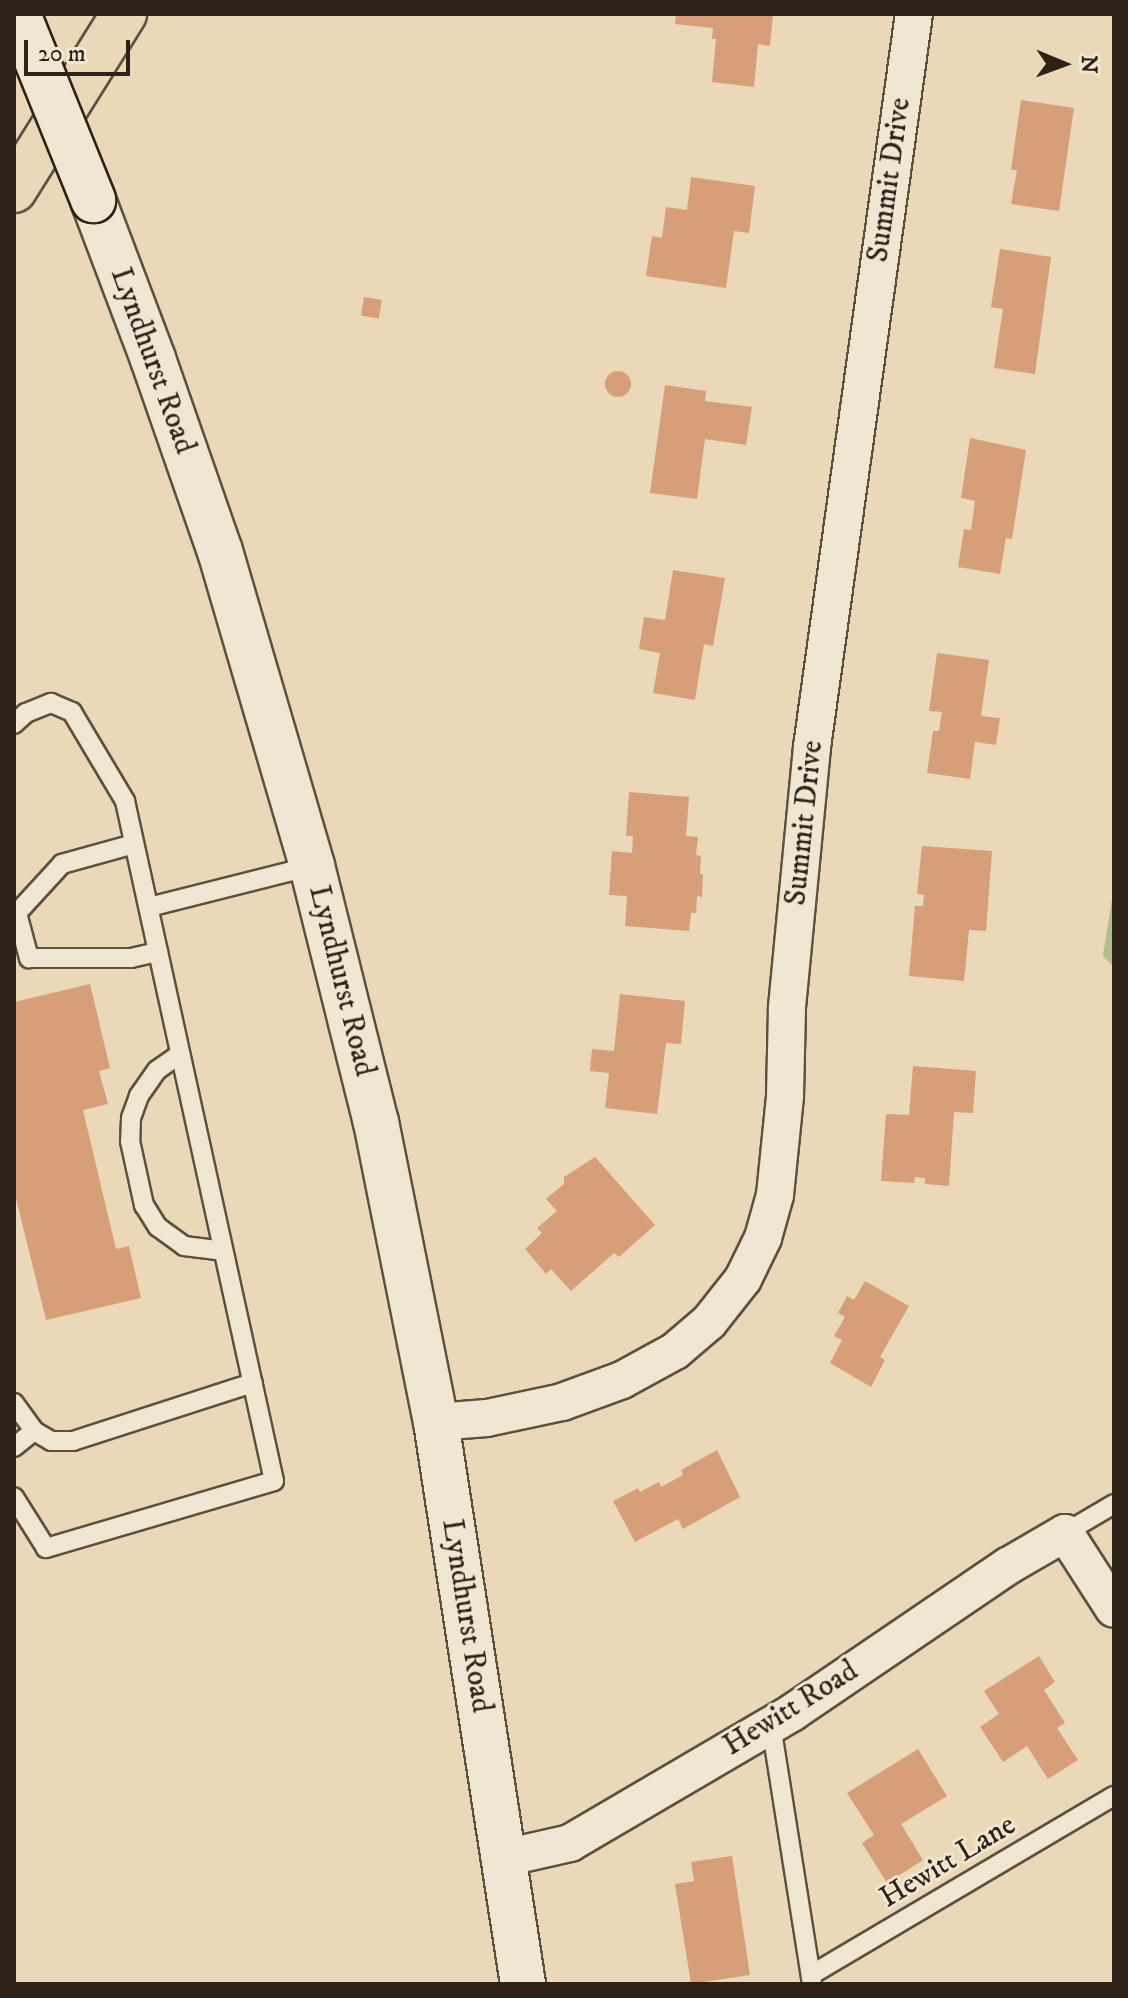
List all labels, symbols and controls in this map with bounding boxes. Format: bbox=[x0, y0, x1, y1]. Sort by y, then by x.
scale bar bbox=[28, 24, 134, 74]
north arrow bbox=[1024, 24, 1104, 104]
text: 20 m bbox=[38, 39, 86, 69]
text: N bbox=[1075, 55, 1102, 74]
street label: Summit Drive bbox=[861, 95, 919, 265]
street label: Lyndhurst Road bbox=[102, 263, 202, 459]
street label: Summit Drive bbox=[778, 739, 832, 907]
street label: Lyndhurst Road bbox=[300, 882, 382, 1080]
street label: Lyndhurst Road bbox=[433, 1517, 499, 1715]
street label: Hewitt Road bbox=[717, 1654, 865, 1764]
street label: Hewitt Lane bbox=[874, 1807, 1022, 1917]

